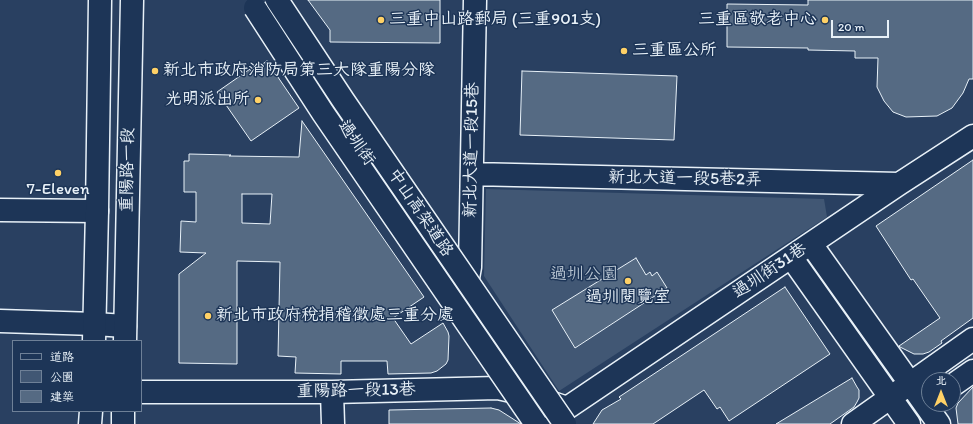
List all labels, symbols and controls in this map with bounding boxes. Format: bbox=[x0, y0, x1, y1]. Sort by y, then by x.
place label: 三重中山路郵局 (三重901支) bbox=[389, 10, 601, 30]
place label: 三重區敬老中心 bbox=[698, 10, 817, 30]
scale bar bbox=[833, 12, 891, 38]
marker: 三重中山路郵局 (三重901支) bbox=[376, 15, 386, 25]
marker: 三重區敬老中心 bbox=[820, 15, 830, 25]
text: 20 m bbox=[838, 20, 865, 34]
place label: 三重區公所 bbox=[632, 41, 717, 61]
marker: 三重區公所 bbox=[619, 46, 629, 56]
place label: 新北市政府消防局第三大隊重陽分隊 bbox=[163, 61, 435, 81]
marker: 新北市政府消防局第三大隊重陽分隊 bbox=[150, 66, 160, 76]
street label: 新北大道一段15巷 bbox=[461, 82, 483, 218]
place label: 光明派出所 bbox=[165, 90, 250, 110]
marker: 光明派出所 bbox=[253, 95, 263, 105]
street label: 過圳街 bbox=[333, 116, 379, 170]
street label: 重陽路一段 bbox=[117, 127, 139, 213]
street label: 中山高架道路 bbox=[383, 165, 457, 261]
street label: 新北大道一段5巷2弄 bbox=[608, 167, 762, 191]
marker: 7-Eleven bbox=[53, 168, 63, 178]
place label: 7-Eleven bbox=[26, 180, 90, 200]
street label: 過圳街31巷 bbox=[729, 239, 811, 303]
park label: 過圳公園 bbox=[550, 265, 618, 285]
marker: 過圳閱覽室 bbox=[623, 276, 633, 286]
place label: 過圳閱覽室 bbox=[586, 288, 670, 308]
place label: 新北市政府稅捐稽徵處三重分處 bbox=[216, 306, 454, 326]
marker: 新北市政府稅捐稽徵處三重分處 bbox=[203, 311, 213, 321]
legend bbox=[12, 340, 142, 412]
text: 道路 bbox=[50, 350, 74, 364]
text: 公園 bbox=[50, 370, 74, 384]
north arrow bbox=[921, 372, 961, 412]
text: 北 bbox=[936, 374, 947, 387]
street label: 重陽路一段13巷 bbox=[296, 380, 416, 402]
text: 建築 bbox=[50, 390, 74, 404]

